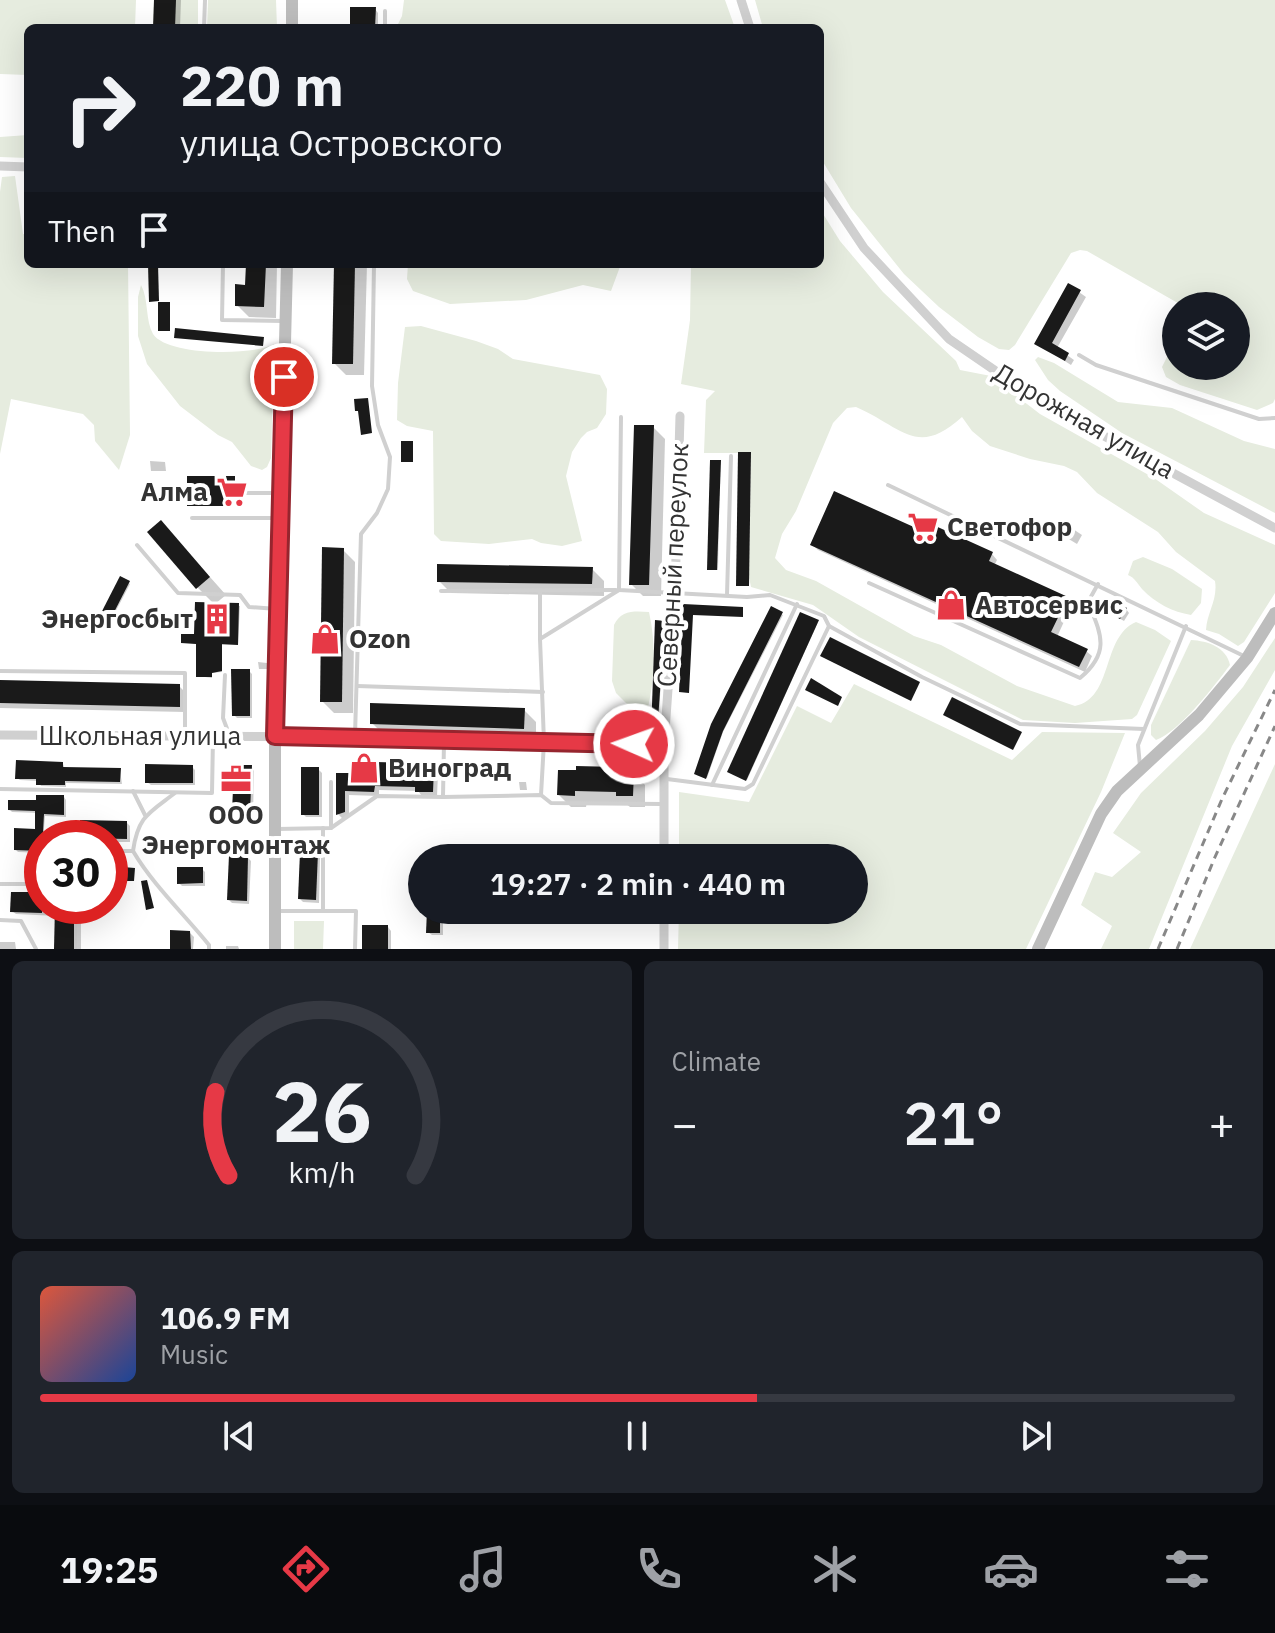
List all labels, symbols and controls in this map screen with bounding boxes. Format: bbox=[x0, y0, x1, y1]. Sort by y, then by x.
text: 220 m bbox=[180, 49, 344, 121]
icon: right bbox=[48, 56, 152, 160]
text: улица Островского bbox=[180, 119, 503, 166]
icon: arrive bbox=[132, 208, 176, 252]
text: Then bbox=[48, 211, 116, 250]
map controls bbox=[1162, 292, 1250, 380]
button: layers bbox=[1162, 292, 1250, 380]
pin bbox=[250, 343, 318, 411]
street label: Дорожная улица bbox=[988, 354, 1181, 486]
icon: arrive bbox=[262, 355, 306, 399]
street label: Северный переулок bbox=[649, 442, 695, 688]
place label: Алма bbox=[140, 474, 208, 508]
supermarket icon: Алма bbox=[215, 475, 249, 509]
place label: Светофор bbox=[947, 509, 1072, 543]
supermarket icon: Светофор bbox=[906, 510, 940, 544]
place label: Автосервис bbox=[975, 587, 1123, 621]
shop icon: Автосервис bbox=[934, 588, 968, 622]
place label: Энергосбыт bbox=[41, 601, 193, 635]
building icon: Энергосбыт bbox=[200, 602, 234, 636]
place label: Ozon bbox=[349, 621, 411, 655]
shop icon: Ozon bbox=[308, 622, 342, 656]
position arrow bbox=[592, 702, 676, 786]
street label: Школьная улица bbox=[39, 718, 241, 752]
place label: Виноград bbox=[388, 750, 511, 784]
shop icon: Виноград bbox=[347, 751, 381, 785]
office icon: ООО Энергомонтаж bbox=[219, 762, 253, 796]
place label: ООО Энергомонтаж bbox=[141, 797, 331, 861]
speed limit sign: 30 bbox=[24, 820, 128, 924]
text: 19:27 · 2 min · 440 m bbox=[490, 864, 786, 903]
text: Climate bbox=[672, 1044, 761, 1078]
text: 26 bbox=[272, 1057, 372, 1165]
text: 21° bbox=[903, 1083, 1003, 1162]
text: − bbox=[672, 1095, 698, 1152]
text: + bbox=[1209, 1095, 1235, 1152]
text: km/h bbox=[288, 1154, 355, 1191]
text: 106.9 FM bbox=[160, 1298, 291, 1337]
text: Music bbox=[160, 1337, 228, 1371]
icon: previous bbox=[217, 1414, 261, 1458]
icon: pause bbox=[615, 1414, 659, 1458]
icon: next bbox=[1014, 1414, 1058, 1458]
icon: directions bbox=[278, 1541, 334, 1597]
icon: music bbox=[455, 1541, 511, 1597]
icon: phone bbox=[631, 1541, 687, 1597]
icon: climate bbox=[807, 1541, 863, 1597]
icon: car bbox=[983, 1541, 1039, 1597]
icon: filters bbox=[1159, 1541, 1215, 1597]
text: 19:25 bbox=[60, 1546, 158, 1593]

